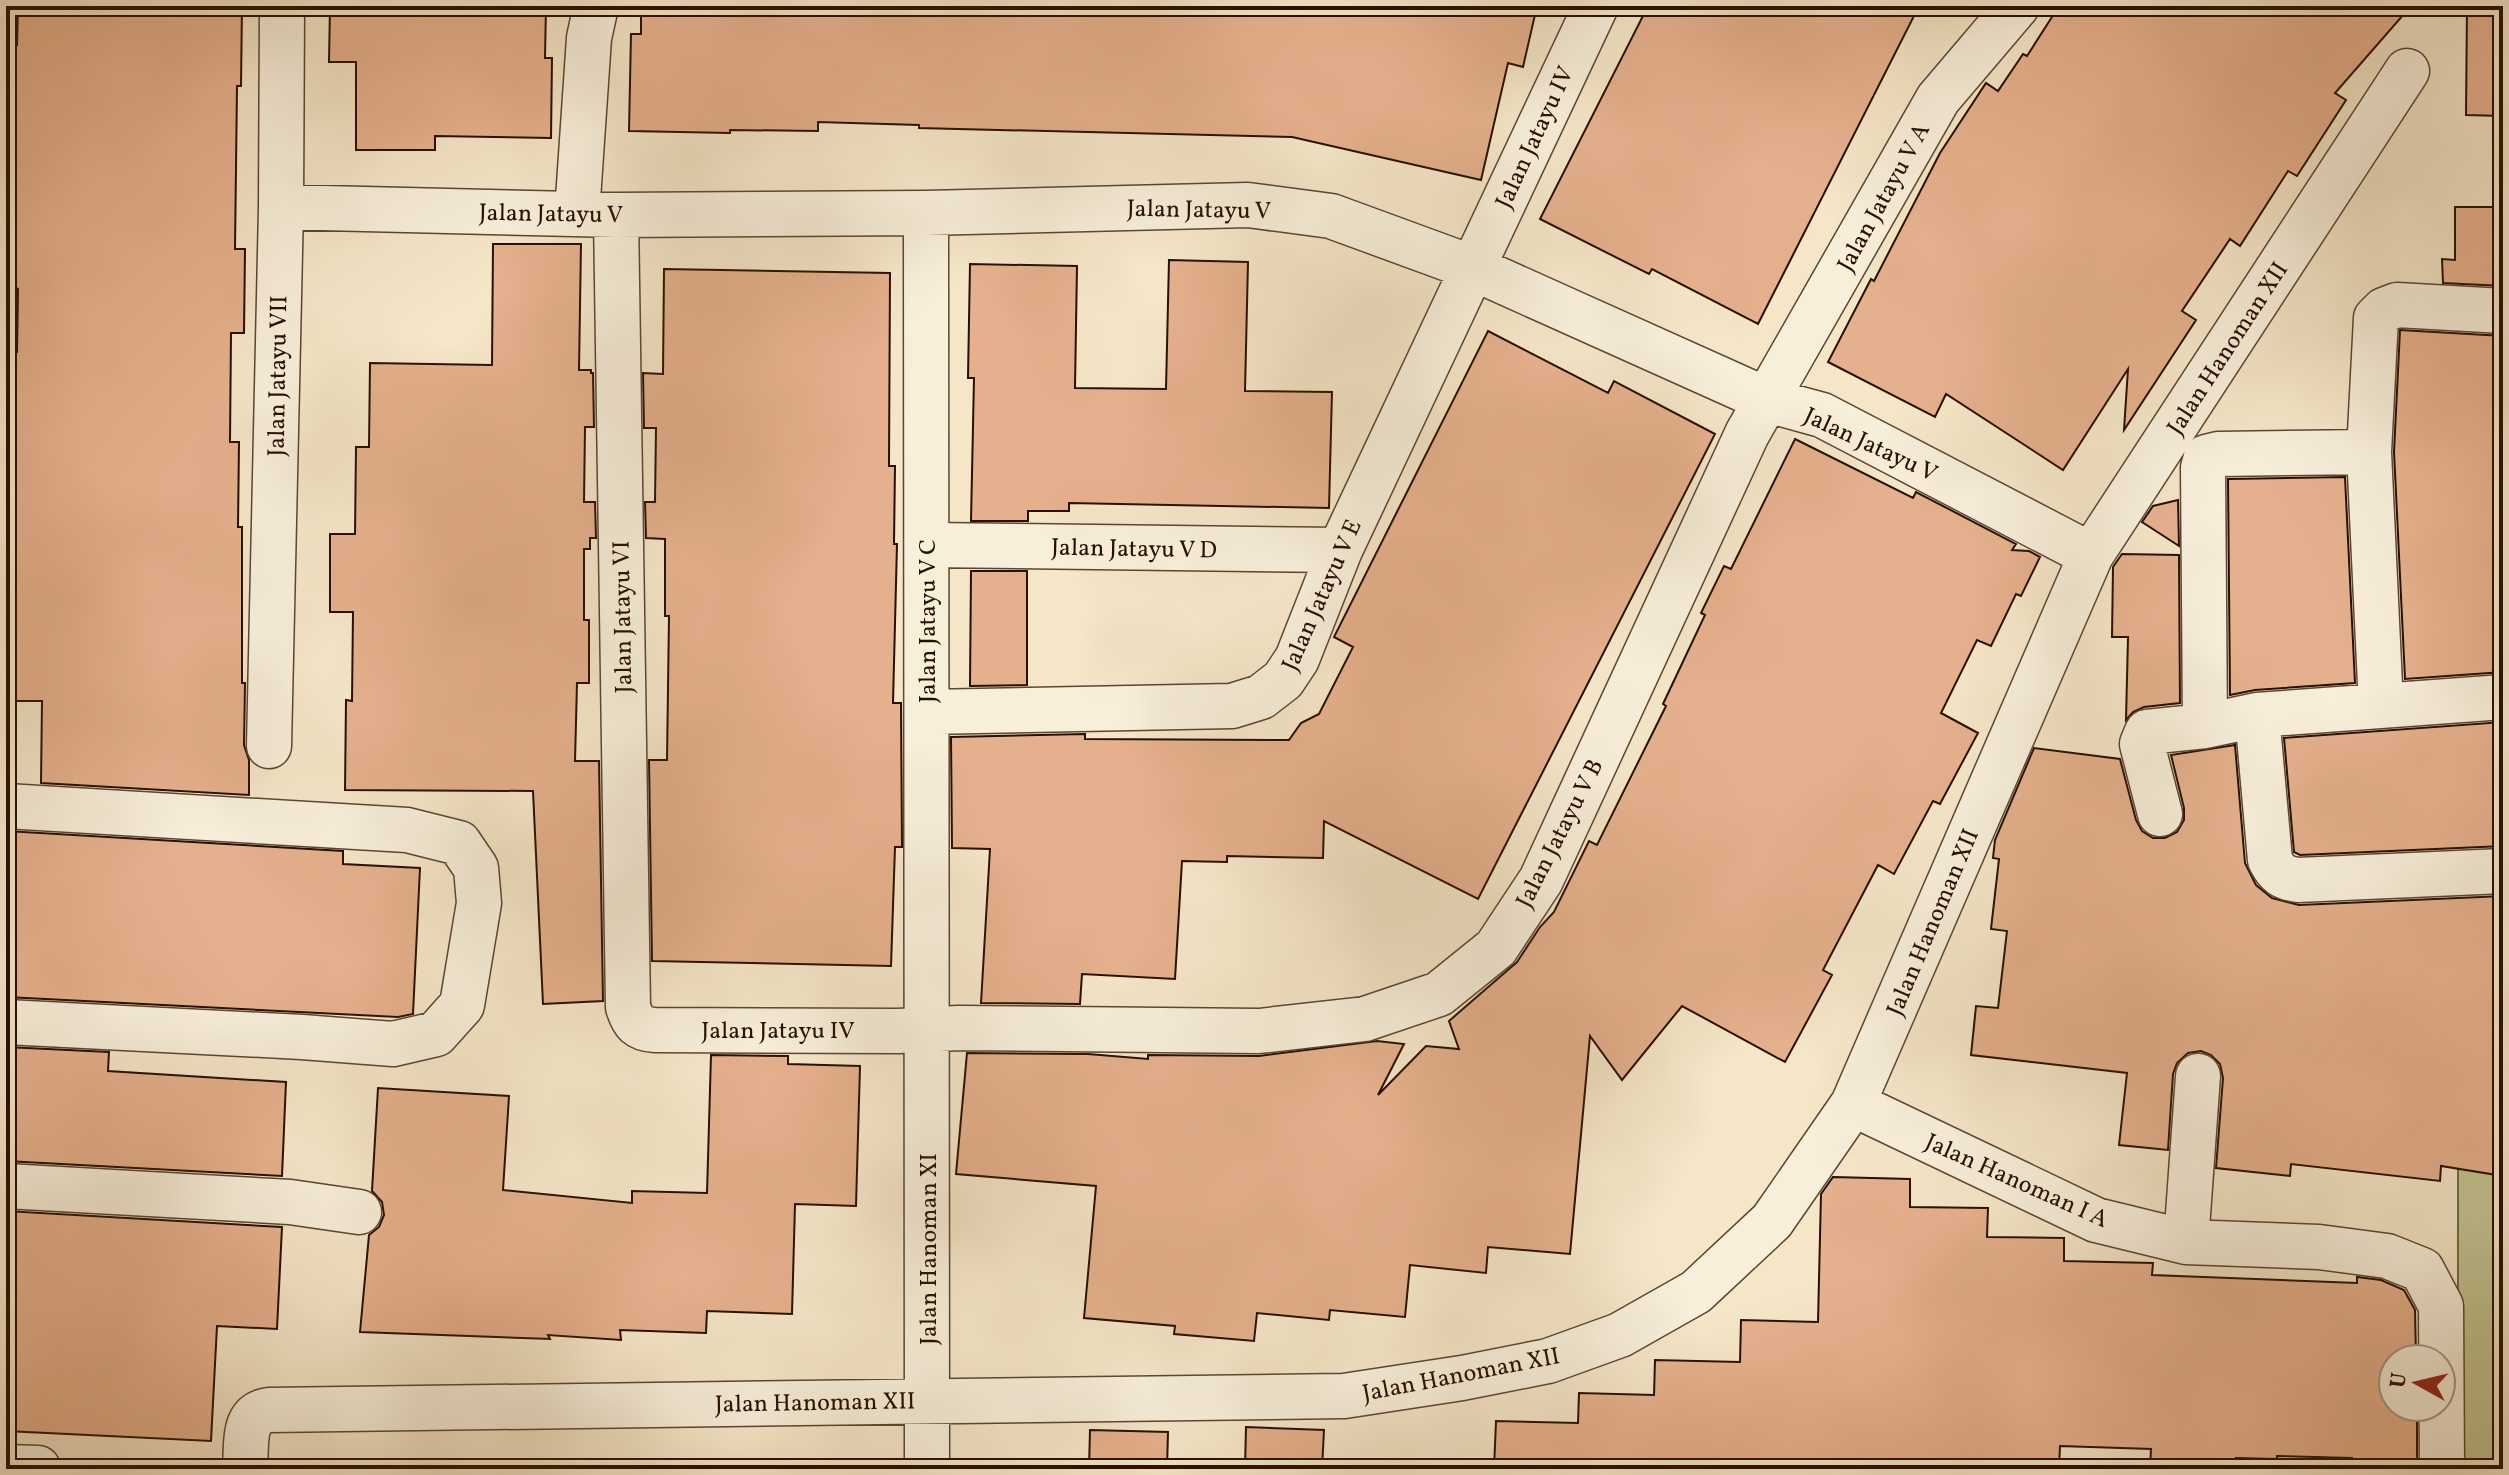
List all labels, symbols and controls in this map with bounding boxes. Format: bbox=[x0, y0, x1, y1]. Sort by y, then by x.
street label: Jalan Jatayu IV bbox=[1488, 61, 1584, 215]
street label: Jalan Jatayu V A bbox=[1830, 117, 1940, 278]
street label: Jalan Jatayu V bbox=[1127, 193, 1271, 229]
street label: Jalan Jatayu V bbox=[479, 197, 623, 233]
street label: Jalan Hanoman XII bbox=[2160, 256, 2298, 442]
street label: Jalan Jatayu VII bbox=[261, 295, 297, 457]
street label: Jalan Jatayu V bbox=[1798, 400, 1943, 492]
street label: Jalan Jatayu V E bbox=[1274, 515, 1371, 677]
street label: Jalan Jatayu V D bbox=[1051, 532, 1217, 568]
street label: Jalan Jatayu V C bbox=[912, 539, 946, 703]
street label: Jalan Jatayu VI bbox=[606, 540, 642, 694]
street label: Jalan Jatayu V B bbox=[1509, 753, 1613, 914]
street label: Jalan Hanoman XII bbox=[1879, 824, 1989, 1022]
street label: Jalan Jatayu IV bbox=[701, 1015, 855, 1049]
street label: Jalan Hanoman I A bbox=[1919, 1126, 2114, 1238]
street label: Jalan Hanoman XI bbox=[913, 1153, 947, 1345]
street label: Jalan Hanoman XII bbox=[1360, 1340, 1563, 1412]
north arrow bbox=[2377, 1343, 2457, 1423]
text: U bbox=[2383, 1371, 2416, 1390]
street label: Jalan Hanoman XII bbox=[714, 1385, 916, 1423]

